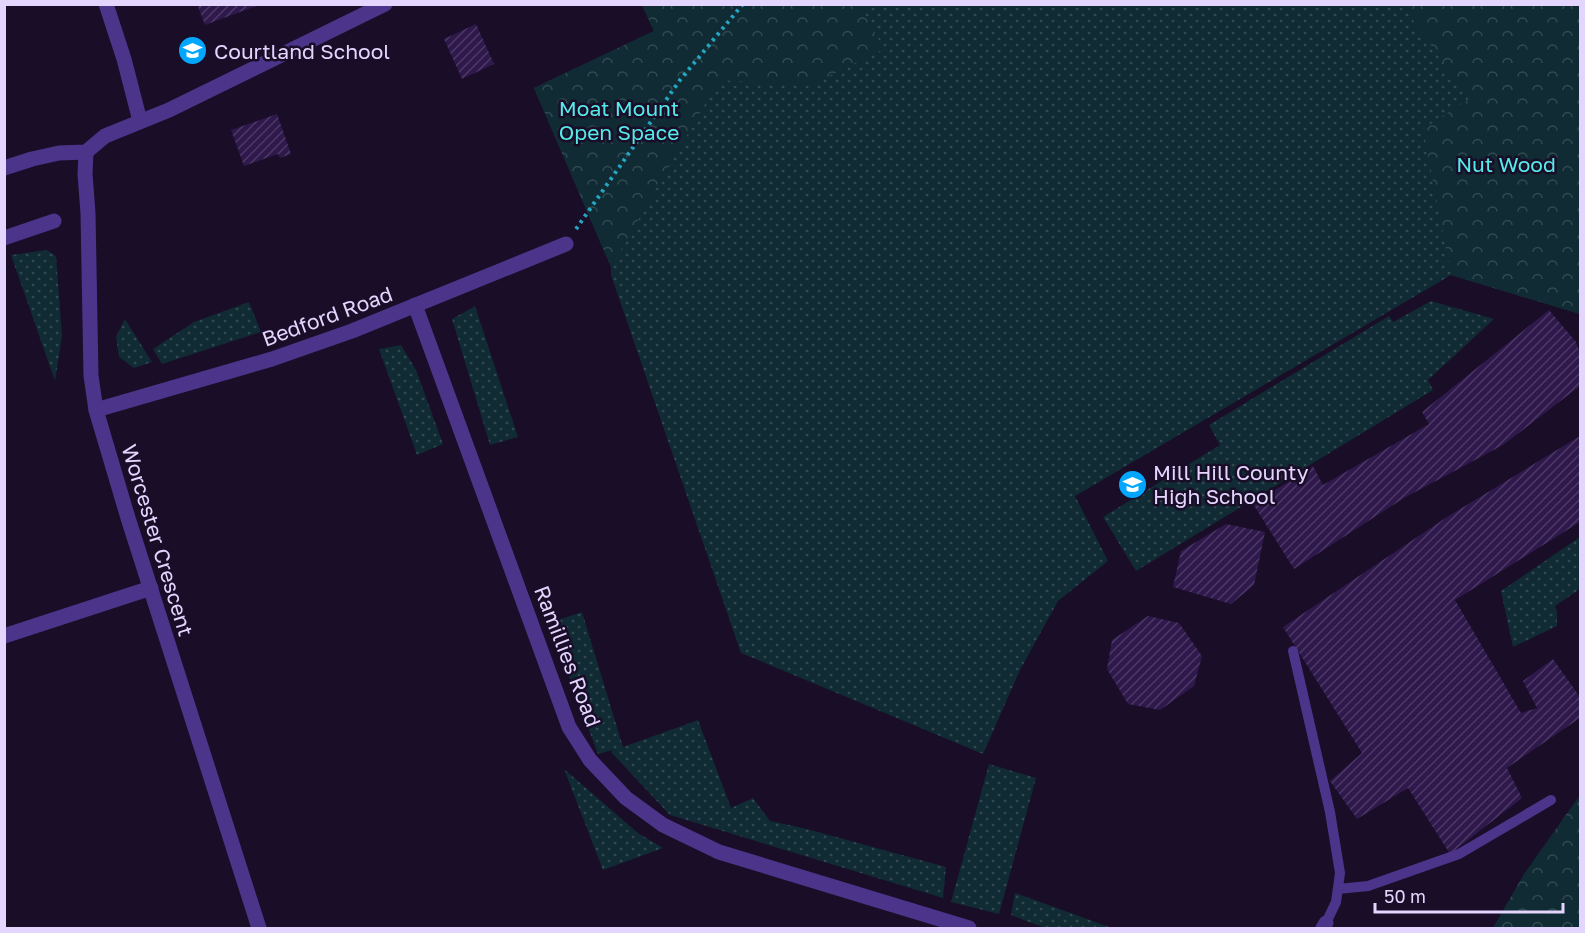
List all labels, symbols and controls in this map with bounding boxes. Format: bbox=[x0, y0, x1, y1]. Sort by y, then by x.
school or university icon: Courtland School bbox=[177, 35, 209, 67]
place label: Courtland School bbox=[214, 38, 390, 64]
park label: Moat Mount Open Space bbox=[559, 95, 679, 145]
park label: Nut Wood bbox=[1456, 151, 1556, 177]
street label: Bedford Road bbox=[258, 280, 396, 352]
street label: Worcester Crescent bbox=[116, 441, 200, 639]
place label: Mill Hill County High School bbox=[1153, 459, 1309, 509]
school or university icon: Mill Hill County High School bbox=[1116, 468, 1148, 500]
street label: Ramillies Road bbox=[529, 582, 607, 730]
scale bar bbox=[1375, 876, 1562, 914]
text: 50 m bbox=[1384, 885, 1426, 907]

